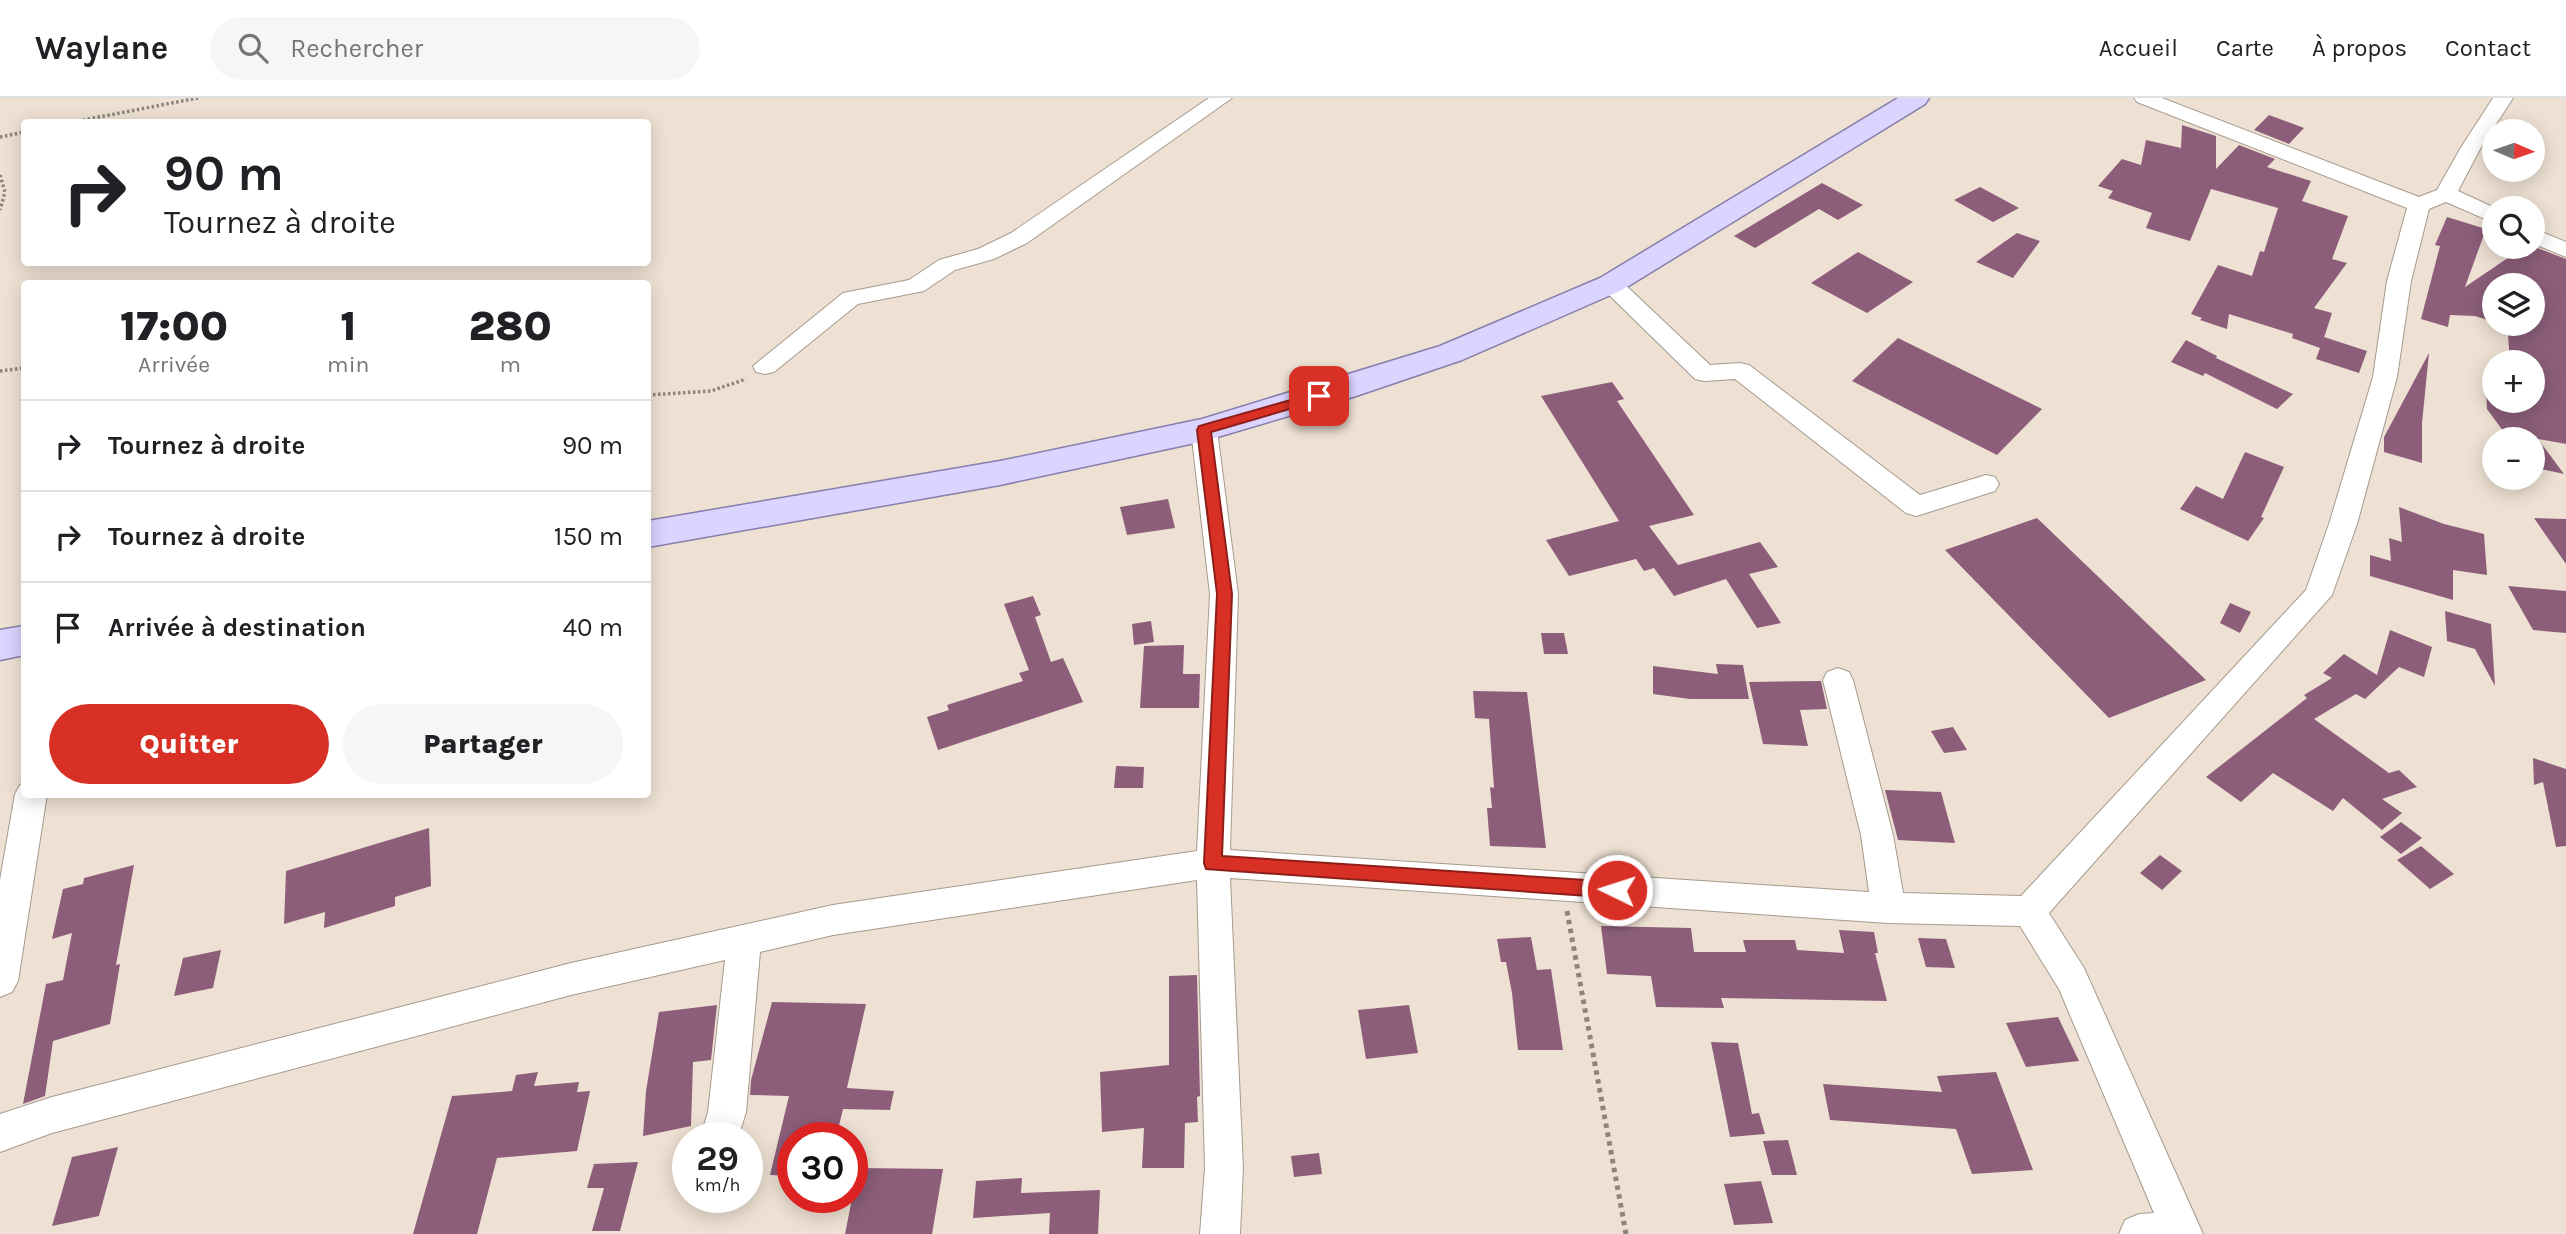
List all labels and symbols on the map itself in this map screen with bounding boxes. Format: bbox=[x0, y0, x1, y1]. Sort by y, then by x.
north arrow bbox=[2482, 119, 2544, 182]
pin bbox=[1289, 366, 1349, 426]
position arrow bbox=[1580, 853, 1654, 927]
speed limit sign: 30 bbox=[777, 1122, 868, 1213]

